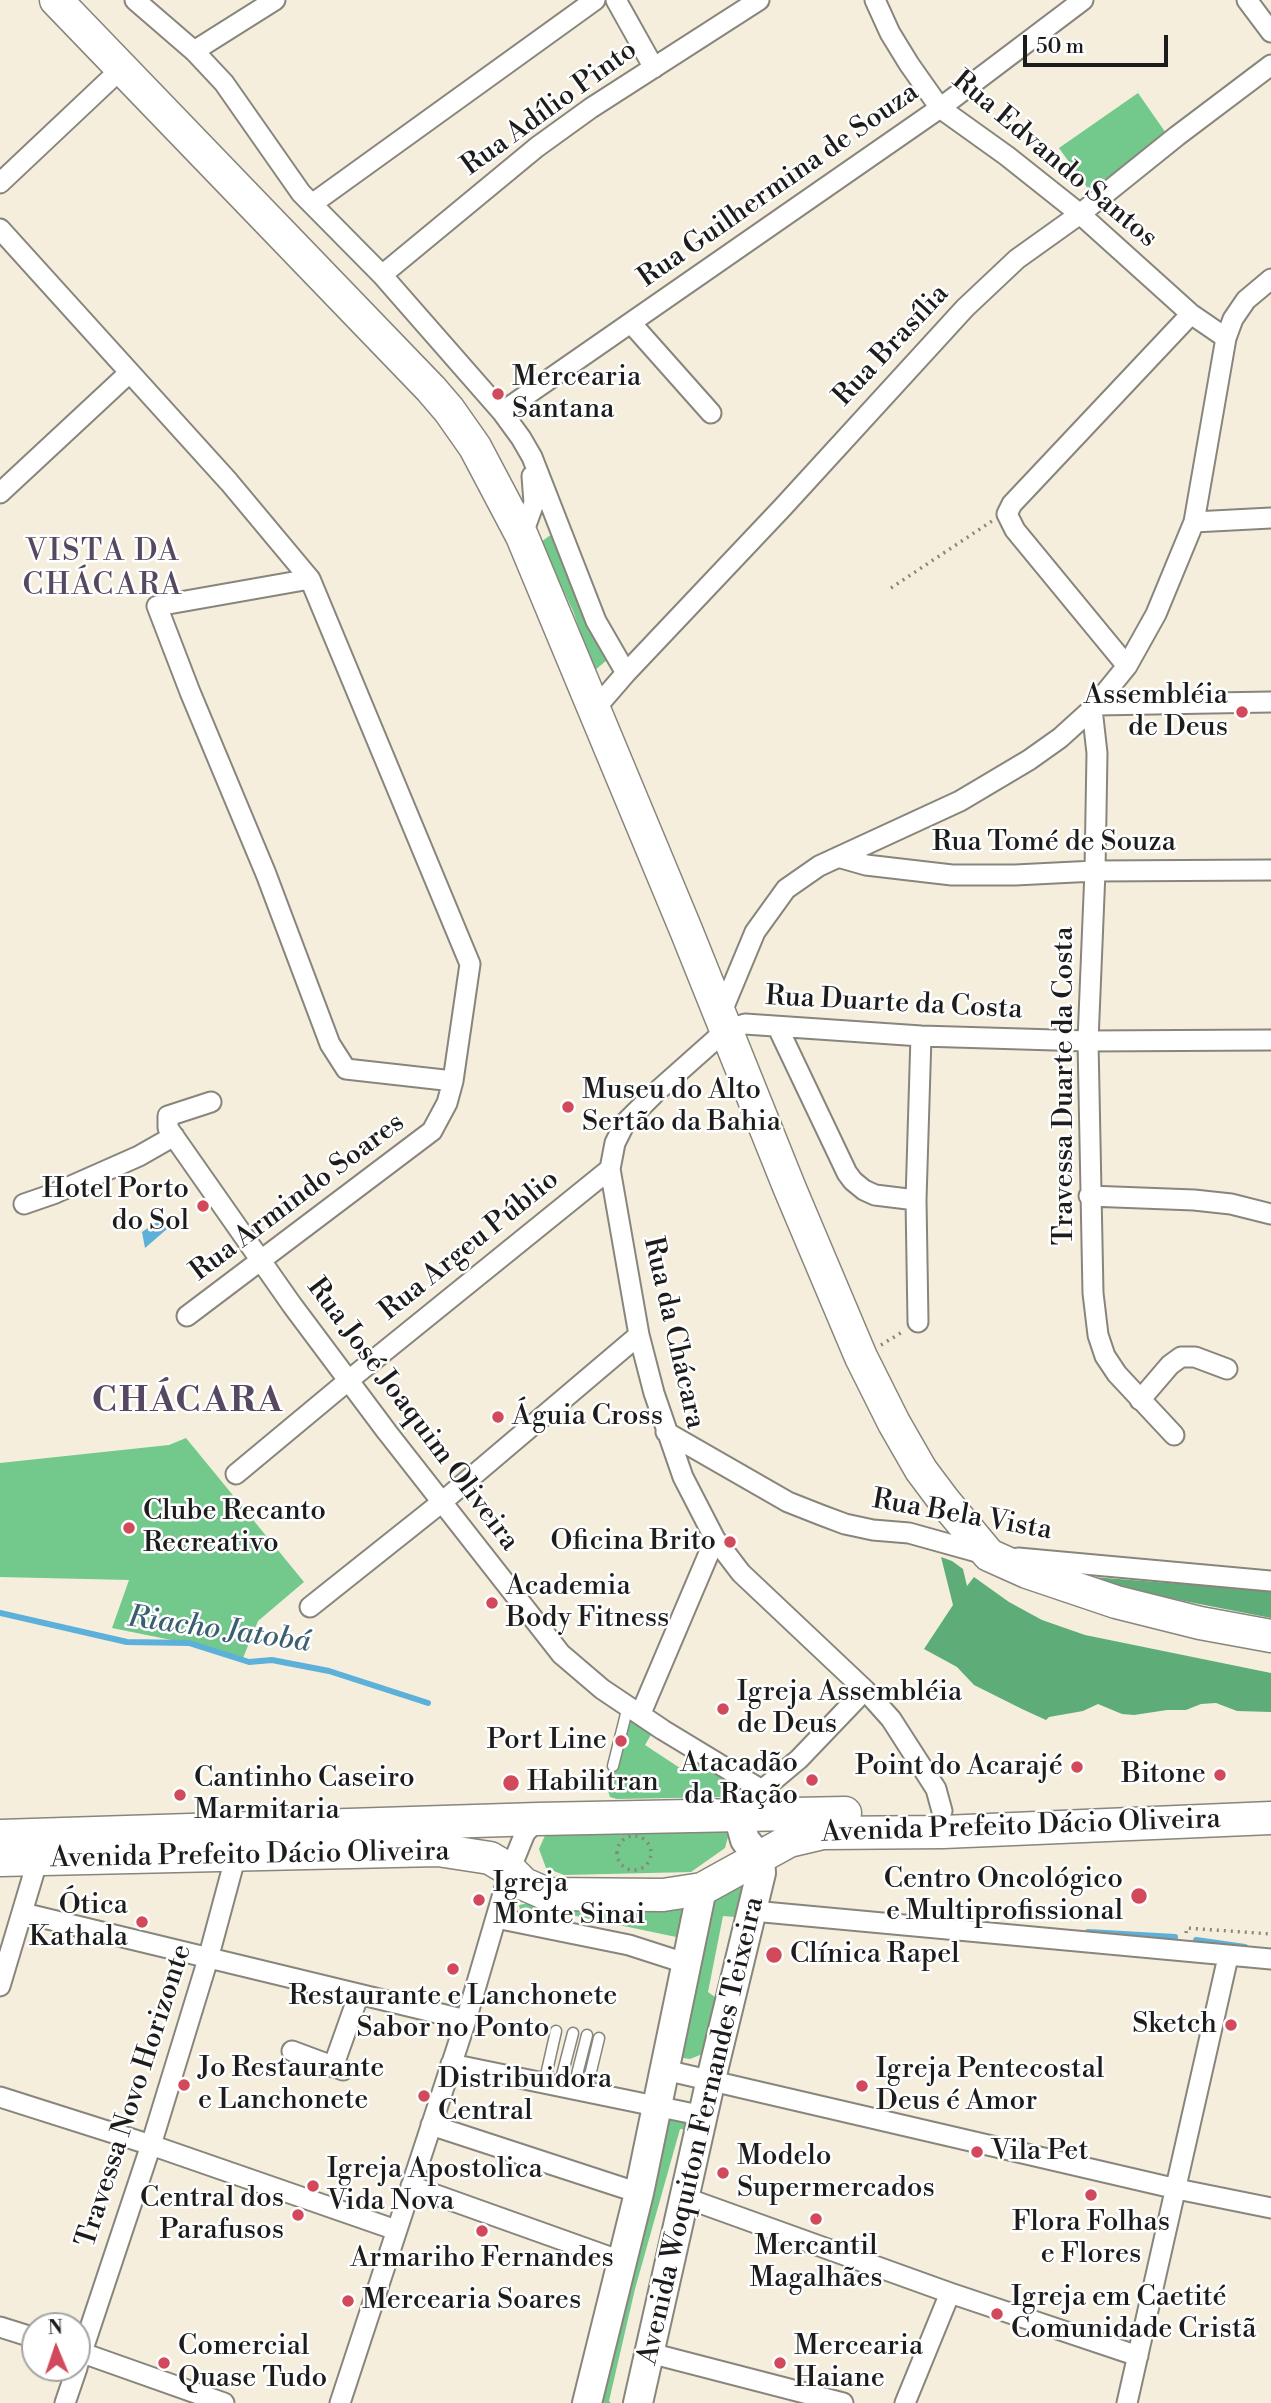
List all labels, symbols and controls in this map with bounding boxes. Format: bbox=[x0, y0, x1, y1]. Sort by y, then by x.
scale bar bbox=[1026, 21, 1171, 65]
street label: Rua Adílio Pinto bbox=[456, 34, 644, 184]
text: 50 m bbox=[1036, 34, 1084, 60]
street label: Rua Edvando Santos bbox=[945, 64, 1163, 256]
street label: Rua Guilhermina de Souza bbox=[632, 76, 926, 296]
street label: Rua Brasília bbox=[827, 278, 957, 414]
place label: Mercearia Santana bbox=[512, 361, 641, 427]
marker: Mercearia Santana bbox=[490, 386, 506, 402]
district label: VISTA DA CHÁCARA bbox=[23, 535, 183, 606]
place label: Assembléia de Deus bbox=[1084, 679, 1228, 745]
marker: Assembléia de Deus bbox=[1234, 704, 1250, 720]
street label: Rua Tomé de Souza bbox=[932, 826, 1176, 860]
street label: Travessa Duarte da Costa bbox=[1048, 927, 1082, 1245]
street label: Rua Duarte da Costa bbox=[765, 980, 1023, 1028]
place label: Museu do Alto Sertão da Bahia bbox=[582, 1074, 781, 1140]
marker: Museu do Alto Sertão da Bahia bbox=[560, 1099, 576, 1115]
street label: Rua Armindo Soares bbox=[184, 1107, 412, 1289]
street label: Rua Argeu Públio bbox=[374, 1163, 566, 1329]
place label: Hotel Porto do Sol bbox=[42, 1173, 189, 1239]
marker: Hotel Porto do Sol bbox=[195, 1198, 211, 1214]
street label: Rua da Chácara bbox=[635, 1234, 711, 1432]
street label: Rua José Joaquim Oliveira bbox=[299, 1272, 525, 1558]
district label: CHÁCARA bbox=[93, 1382, 283, 1424]
place label: Águia Cross bbox=[512, 1400, 663, 1434]
marker: Águia Cross bbox=[490, 1409, 506, 1425]
street label: Rua Bela Vista bbox=[869, 1484, 1055, 1548]
place label: Clube Recanto Recreativo bbox=[143, 1495, 326, 1561]
marker: Clube Recanto Recreativo bbox=[121, 1520, 137, 1536]
place label: Oficina Brito bbox=[550, 1525, 716, 1559]
marker: Oficina Brito bbox=[722, 1534, 738, 1550]
place label: Academia Body Fitness bbox=[506, 1570, 669, 1636]
marker: Academia Body Fitness bbox=[484, 1595, 500, 1611]
water label: Riacho Jatobá bbox=[125, 1600, 313, 1662]
place label: Igreja Assembléia de Deus bbox=[737, 1676, 962, 1742]
marker: Igreja Assembléia de Deus bbox=[715, 1701, 731, 1717]
place label: Port Line bbox=[487, 1724, 607, 1758]
marker: Port Line bbox=[613, 1733, 629, 1749]
place label: Atacadão da Ração bbox=[680, 1747, 798, 1813]
place label: Point do Acarajé bbox=[855, 1750, 1063, 1784]
place label: Bitone bbox=[1121, 1758, 1206, 1792]
marker: Point do Acarajé bbox=[1069, 1759, 1085, 1775]
place label: Cantinho Caseiro Marmitaria bbox=[194, 1762, 415, 1828]
place label: Habilitran bbox=[527, 1766, 659, 1800]
marker: Bitone bbox=[1212, 1767, 1228, 1783]
marker: Atacadão da Ração bbox=[804, 1772, 820, 1788]
marker: Habilitran bbox=[501, 1773, 521, 1793]
marker: Cantinho Caseiro Marmitaria bbox=[172, 1787, 188, 1803]
street label: Avenida Prefeito Dácio Oliveira bbox=[821, 1803, 1221, 1851]
street label: Avenida Prefeito Dácio Oliveira bbox=[50, 1836, 450, 1876]
place label: Centro Oncológico e Multiprofissional bbox=[884, 1863, 1123, 1929]
place label: Igreja Monte Sinai bbox=[493, 1867, 645, 1933]
marker: Centro Oncológico e Multiprofissional bbox=[1129, 1886, 1149, 1906]
place label: Ótica Kathala bbox=[29, 1889, 128, 1955]
marker: Igreja Monte Sinai bbox=[471, 1892, 487, 1908]
street label: Avenida Woquiton Fernandes Teixeira bbox=[632, 1894, 772, 2368]
marker: Ótica Kathala bbox=[134, 1914, 150, 1930]
place label: Clínica Rapel bbox=[790, 1938, 960, 1972]
street label: Travessa Novo Horizonte bbox=[70, 1940, 200, 2252]
marker: Clínica Rapel bbox=[764, 1945, 784, 1965]
marker: Restaurante e Lanchonete Sabor no Ponto bbox=[445, 1961, 461, 1977]
place label: Restaurante e Lanchonete Sabor no Ponto bbox=[289, 1980, 617, 2046]
place label: Sketch bbox=[1132, 2008, 1217, 2042]
marker: Sketch bbox=[1223, 2017, 1239, 2033]
place label: Jo Restaurante e Lanchonete bbox=[198, 2052, 384, 2118]
place label: Igreja Pentecostal Deus é Amor bbox=[876, 2053, 1104, 2119]
place label: Distribuidora Central bbox=[438, 2063, 612, 2129]
marker: Jo Restaurante e Lanchonete bbox=[176, 2077, 192, 2093]
marker: Igreja Pentecostal Deus é Amor bbox=[854, 2078, 870, 2094]
marker: Distribuidora Central bbox=[416, 2088, 432, 2104]
place label: Vila Pet bbox=[991, 2135, 1088, 2169]
place label: Modelo Supermercados bbox=[737, 2140, 935, 2206]
marker: Vila Pet bbox=[969, 2144, 985, 2160]
place label: Igreja Apostolica Vida Nova bbox=[327, 2153, 543, 2219]
marker: Modelo Supermercados bbox=[715, 2165, 731, 2181]
marker: Igreja Apostolica Vida Nova bbox=[305, 2178, 321, 2194]
place label: Central dos Parafusos bbox=[140, 2182, 284, 2248]
marker: Flora Folhas e Flores bbox=[1083, 2187, 1099, 2203]
place label: Flora Folhas e Flores bbox=[1012, 2206, 1170, 2272]
marker: Central dos Parafusos bbox=[290, 2207, 306, 2223]
marker: Mercantil Magalhães bbox=[808, 2211, 824, 2227]
marker: Armariho Fernandes bbox=[474, 2223, 490, 2239]
place label: Mercantil Magalhães bbox=[749, 2230, 883, 2296]
place label: Armariho Fernandes bbox=[350, 2242, 614, 2276]
place label: Igreja em Caetité Comunidade Cristã bbox=[1011, 2281, 1256, 2347]
place label: Mercearia Soares bbox=[362, 2284, 581, 2318]
marker: Mercearia Soares bbox=[340, 2293, 356, 2309]
marker: Igreja em Caetité Comunidade Cristã bbox=[989, 2306, 1005, 2322]
north arrow bbox=[21, 2312, 91, 2382]
text: N bbox=[47, 2316, 63, 2340]
place label: Comercial Quase Tudo bbox=[178, 2330, 327, 2396]
place label: Mercearia Haiane bbox=[794, 2330, 923, 2396]
marker: Comercial Quase Tudo bbox=[156, 2355, 172, 2371]
marker: Mercearia Haiane bbox=[772, 2355, 788, 2371]

